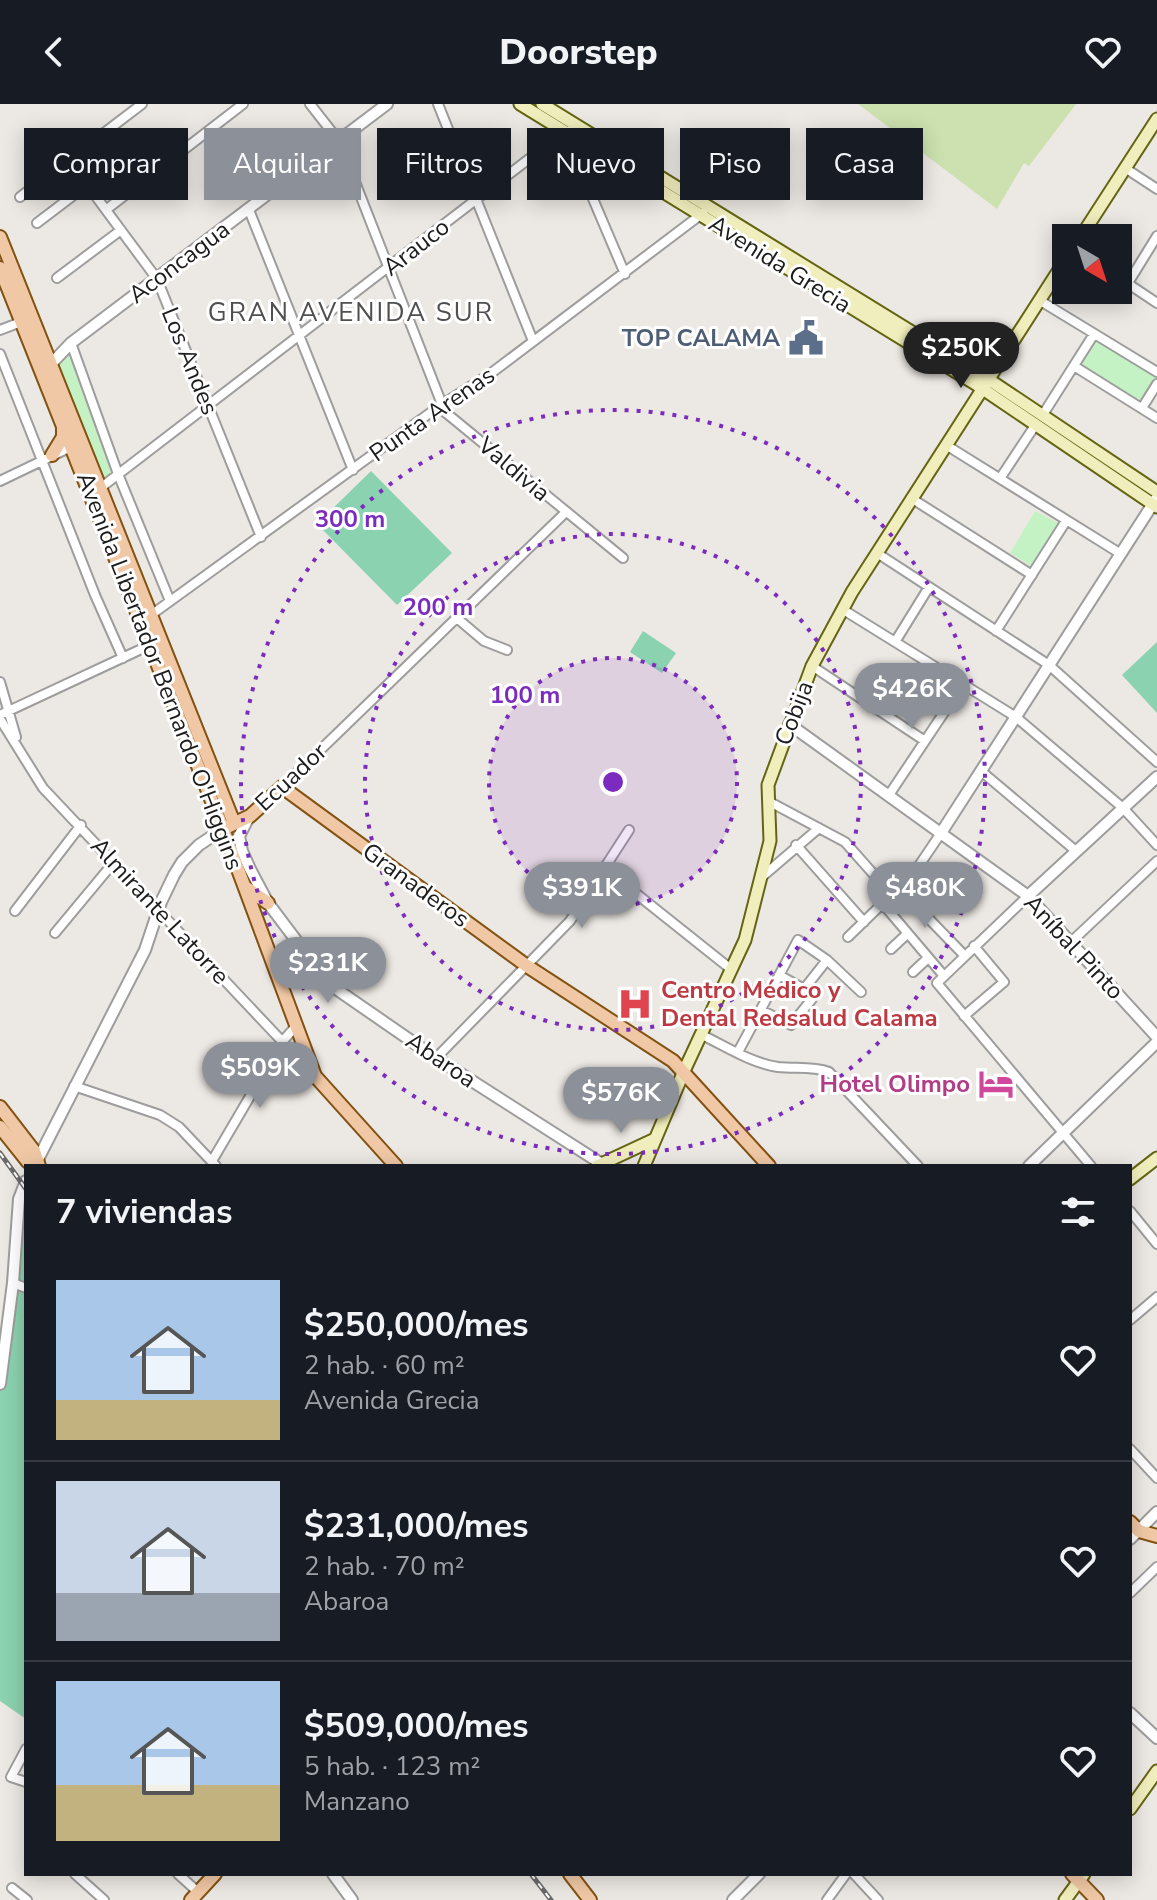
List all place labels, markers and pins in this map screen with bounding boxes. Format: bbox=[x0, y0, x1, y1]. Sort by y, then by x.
public building icon: TOP CALAMA bbox=[787, 319, 825, 357]
place label: TOP CALAMA bbox=[622, 322, 780, 354]
pin: $250K bbox=[905, 322, 1017, 390]
pin: $426K bbox=[856, 663, 968, 731]
centre of rings bbox=[599, 768, 627, 796]
pin: $391K bbox=[526, 862, 638, 930]
pin: $480K bbox=[869, 862, 981, 930]
pin: $231K bbox=[272, 937, 384, 1005]
place label: Centro Médico y Dental Redsalud Calama bbox=[661, 974, 938, 1034]
hospital icon: Centro Médico y Dental Redsalud Calama bbox=[616, 985, 654, 1023]
pin: $509K bbox=[204, 1042, 316, 1110]
hotel icon: Hotel Olimpo bbox=[977, 1065, 1015, 1103]
pin: $576K bbox=[565, 1067, 677, 1135]
place label: Hotel Olimpo bbox=[820, 1068, 970, 1100]

